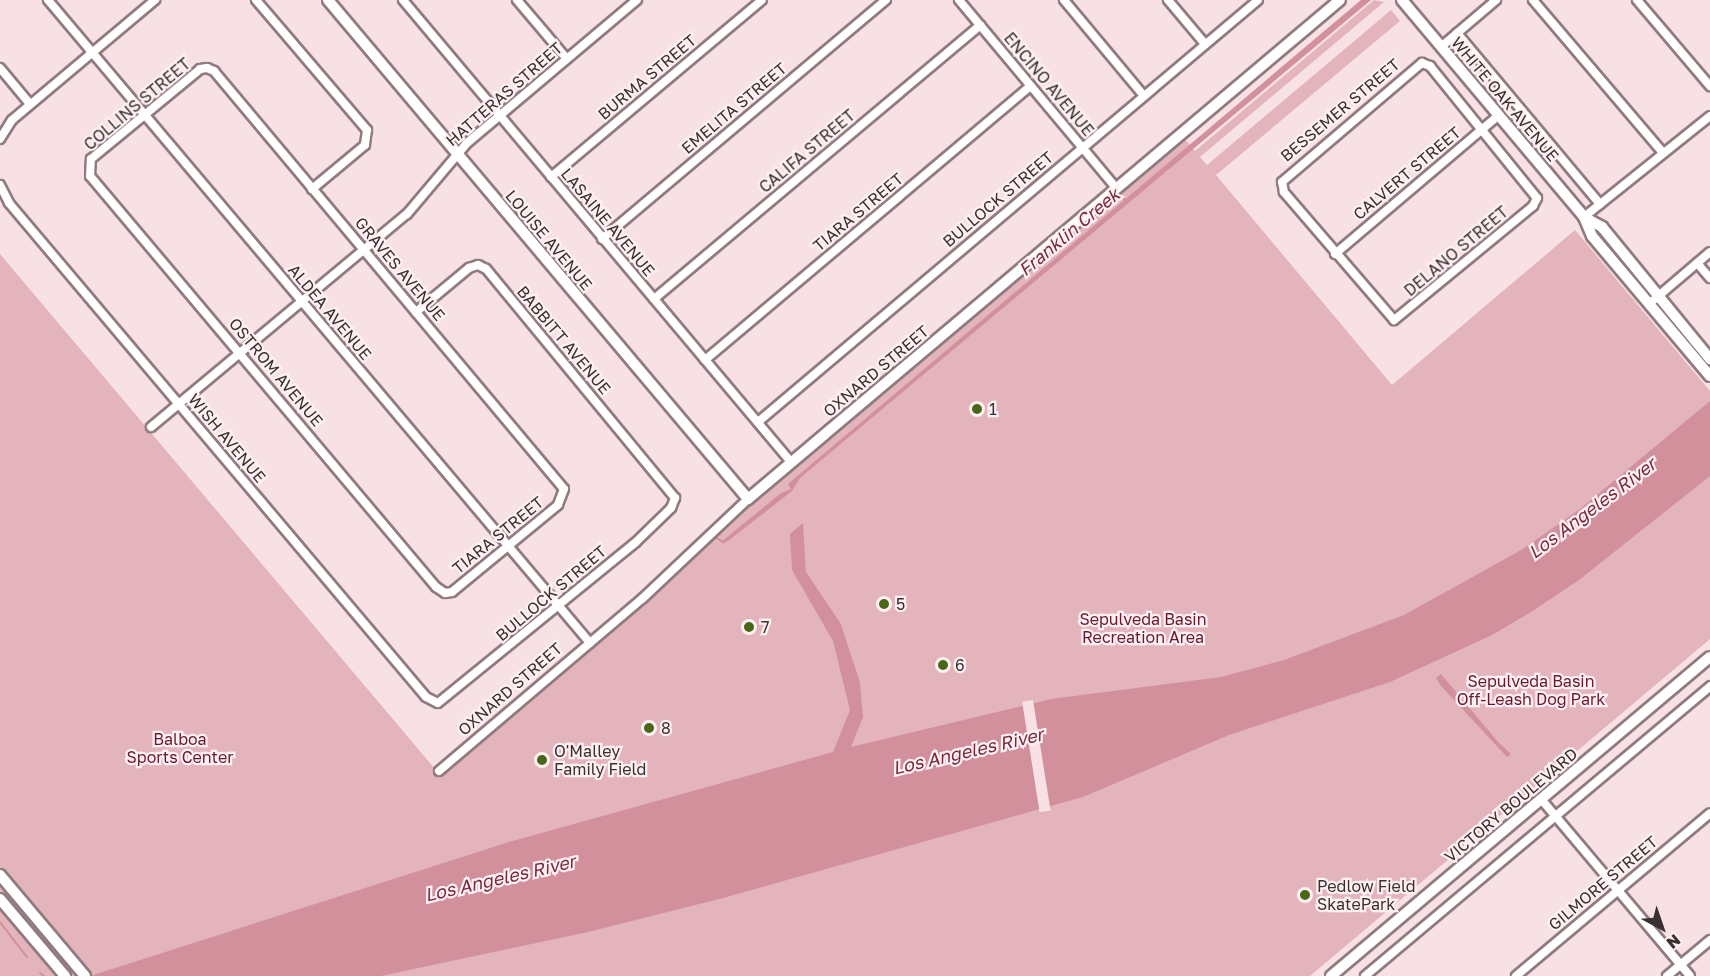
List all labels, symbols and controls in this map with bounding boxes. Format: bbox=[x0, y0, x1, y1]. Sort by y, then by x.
street label: ENCINO AVENUE bbox=[1000, 28, 1098, 140]
street label: BURMA STREET bbox=[594, 30, 700, 124]
street label: WHITE OAK AVENUE bbox=[1447, 33, 1563, 165]
street label: HATTERAS STREET bbox=[442, 38, 566, 150]
street label: COLLINS STREET bbox=[80, 54, 194, 154]
street label: BESSEMER STREET bbox=[1277, 55, 1403, 165]
street label: EMELITA STREET bbox=[678, 58, 790, 158]
street label: CALIFA STREET bbox=[755, 105, 859, 197]
street label: CALVERT STREET bbox=[1349, 122, 1465, 224]
street label: BULLOCK STREET bbox=[939, 147, 1057, 251]
street label: LASAINE AVENUE bbox=[557, 164, 659, 280]
street label: TIARA STREET bbox=[809, 169, 907, 255]
water label: Franklin Creek bbox=[1014, 183, 1124, 281]
street label: LOUISE AVENUE bbox=[502, 186, 596, 294]
street label: DELANO STREET bbox=[1400, 202, 1512, 300]
street label: GRAVES AVENUE bbox=[351, 213, 449, 325]
street label: ALDEA AVENUE bbox=[284, 260, 376, 364]
street label: BABBITT AVENUE bbox=[513, 282, 615, 398]
street label: OSTROM AVENUE bbox=[225, 314, 327, 430]
street label: OXNARD STREET bbox=[819, 321, 933, 421]
street label: WISH AVENUE bbox=[184, 390, 270, 486]
place label: 1 bbox=[989, 399, 997, 419]
marker: 1 bbox=[970, 402, 984, 416]
water label: Los Angeles River bbox=[1524, 453, 1660, 563]
street label: TIARA STREET bbox=[449, 492, 547, 578]
street label: BULLOCK STREET bbox=[492, 541, 610, 645]
place label: 5 bbox=[896, 594, 905, 614]
marker: 5 bbox=[877, 597, 891, 611]
park label: Sepulveda Basin Recreation Area bbox=[1079, 609, 1207, 647]
place label: 7 bbox=[761, 617, 769, 637]
marker: 7 bbox=[742, 620, 756, 634]
street label: OXNARD STREET bbox=[454, 639, 566, 739]
place label: 6 bbox=[955, 655, 965, 675]
marker: 6 bbox=[936, 658, 950, 672]
park label: Sepulveda Basin Off-Leash Dog Park bbox=[1457, 671, 1605, 709]
place label: 8 bbox=[661, 718, 671, 738]
marker: 8 bbox=[642, 721, 656, 735]
water label: Los Angeles River bbox=[891, 723, 1045, 779]
park label: Balboa Sports Center bbox=[127, 729, 233, 767]
place label: O'Malley Family Field bbox=[554, 741, 646, 779]
street label: VICTORY BOULEVARD bbox=[1441, 744, 1581, 866]
marker: O'Malley Family Field bbox=[535, 753, 549, 767]
street label: GILMORE STREET bbox=[1545, 832, 1661, 934]
water label: Los Angeles River bbox=[423, 850, 577, 906]
place label: Pedlow Field SkatePark bbox=[1317, 876, 1416, 914]
marker: Pedlow Field SkatePark bbox=[1298, 888, 1312, 902]
north arrow bbox=[1632, 898, 1692, 958]
text: N bbox=[1662, 930, 1685, 953]

